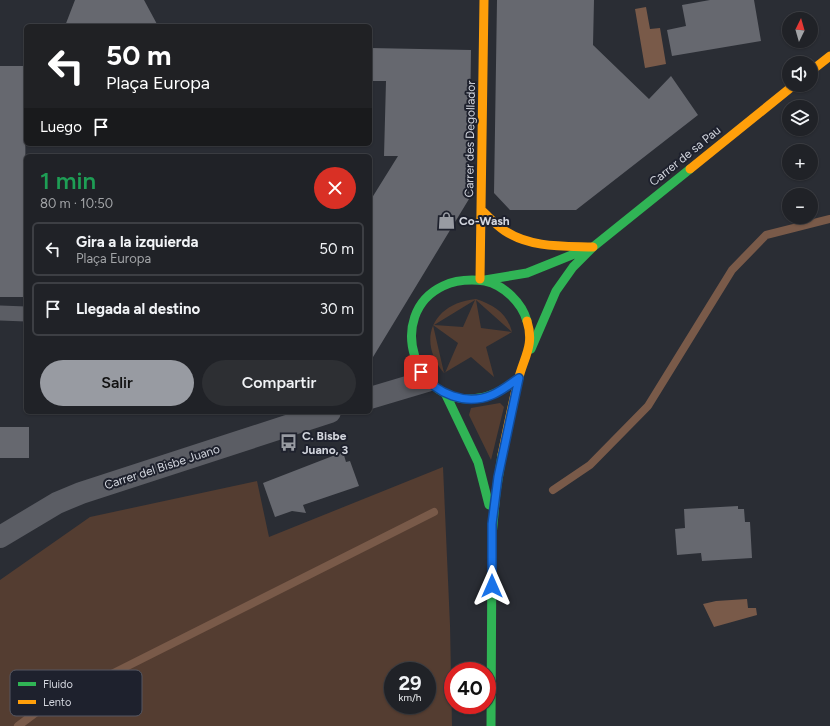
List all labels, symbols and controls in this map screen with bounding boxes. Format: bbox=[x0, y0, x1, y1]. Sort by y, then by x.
north arrow bbox=[782, 12, 818, 48]
map controls bbox=[782, 12, 818, 224]
text: 50 m bbox=[106, 38, 172, 72]
icon: left bbox=[40, 40, 92, 92]
button: sound bbox=[782, 56, 818, 92]
text: Plaça Europa bbox=[106, 72, 210, 94]
street label: Carrer des Degollador bbox=[462, 80, 478, 198]
button: layers bbox=[782, 100, 818, 136]
icon: arrive bbox=[90, 116, 112, 138]
text: Luego bbox=[40, 118, 82, 136]
street label: Carrer de sa Pau bbox=[647, 123, 723, 189]
button: + bbox=[782, 144, 818, 180]
text: 1 min bbox=[40, 166, 96, 195]
button: close bbox=[314, 167, 356, 209]
button: − bbox=[782, 188, 818, 224]
text: 80 m · 10:50 bbox=[40, 196, 113, 211]
shop icon: Co-Wash bbox=[436, 211, 456, 231]
place label: Co-Wash bbox=[459, 214, 510, 228]
text: Gira a la izquierda bbox=[76, 233, 198, 251]
icon: left bbox=[42, 238, 64, 260]
text: 50 m bbox=[319, 240, 354, 258]
text: Plaça Europa bbox=[76, 251, 151, 266]
icon: arrive bbox=[42, 298, 64, 320]
text: Llegada al destino bbox=[76, 300, 200, 318]
text: 30 m bbox=[320, 300, 354, 318]
pin bbox=[404, 355, 438, 389]
button: Salir bbox=[40, 360, 194, 406]
button: Compartir bbox=[202, 360, 356, 406]
icon: arrive bbox=[410, 361, 432, 383]
place label: C. Bisbe Juano, 3 bbox=[302, 429, 349, 457]
bus stop icon: C. Bisbe Juano, 3 bbox=[279, 433, 299, 453]
street label: Carrer del Bisbe Juano bbox=[103, 442, 222, 492]
position arrow bbox=[471, 565, 513, 607]
speed limit sign: 40 bbox=[444, 662, 496, 714]
legend bbox=[10, 670, 142, 716]
text: 29 bbox=[398, 671, 422, 695]
text: Fluido bbox=[43, 678, 73, 691]
text: km/h bbox=[399, 691, 421, 704]
text: Lento bbox=[43, 696, 71, 709]

